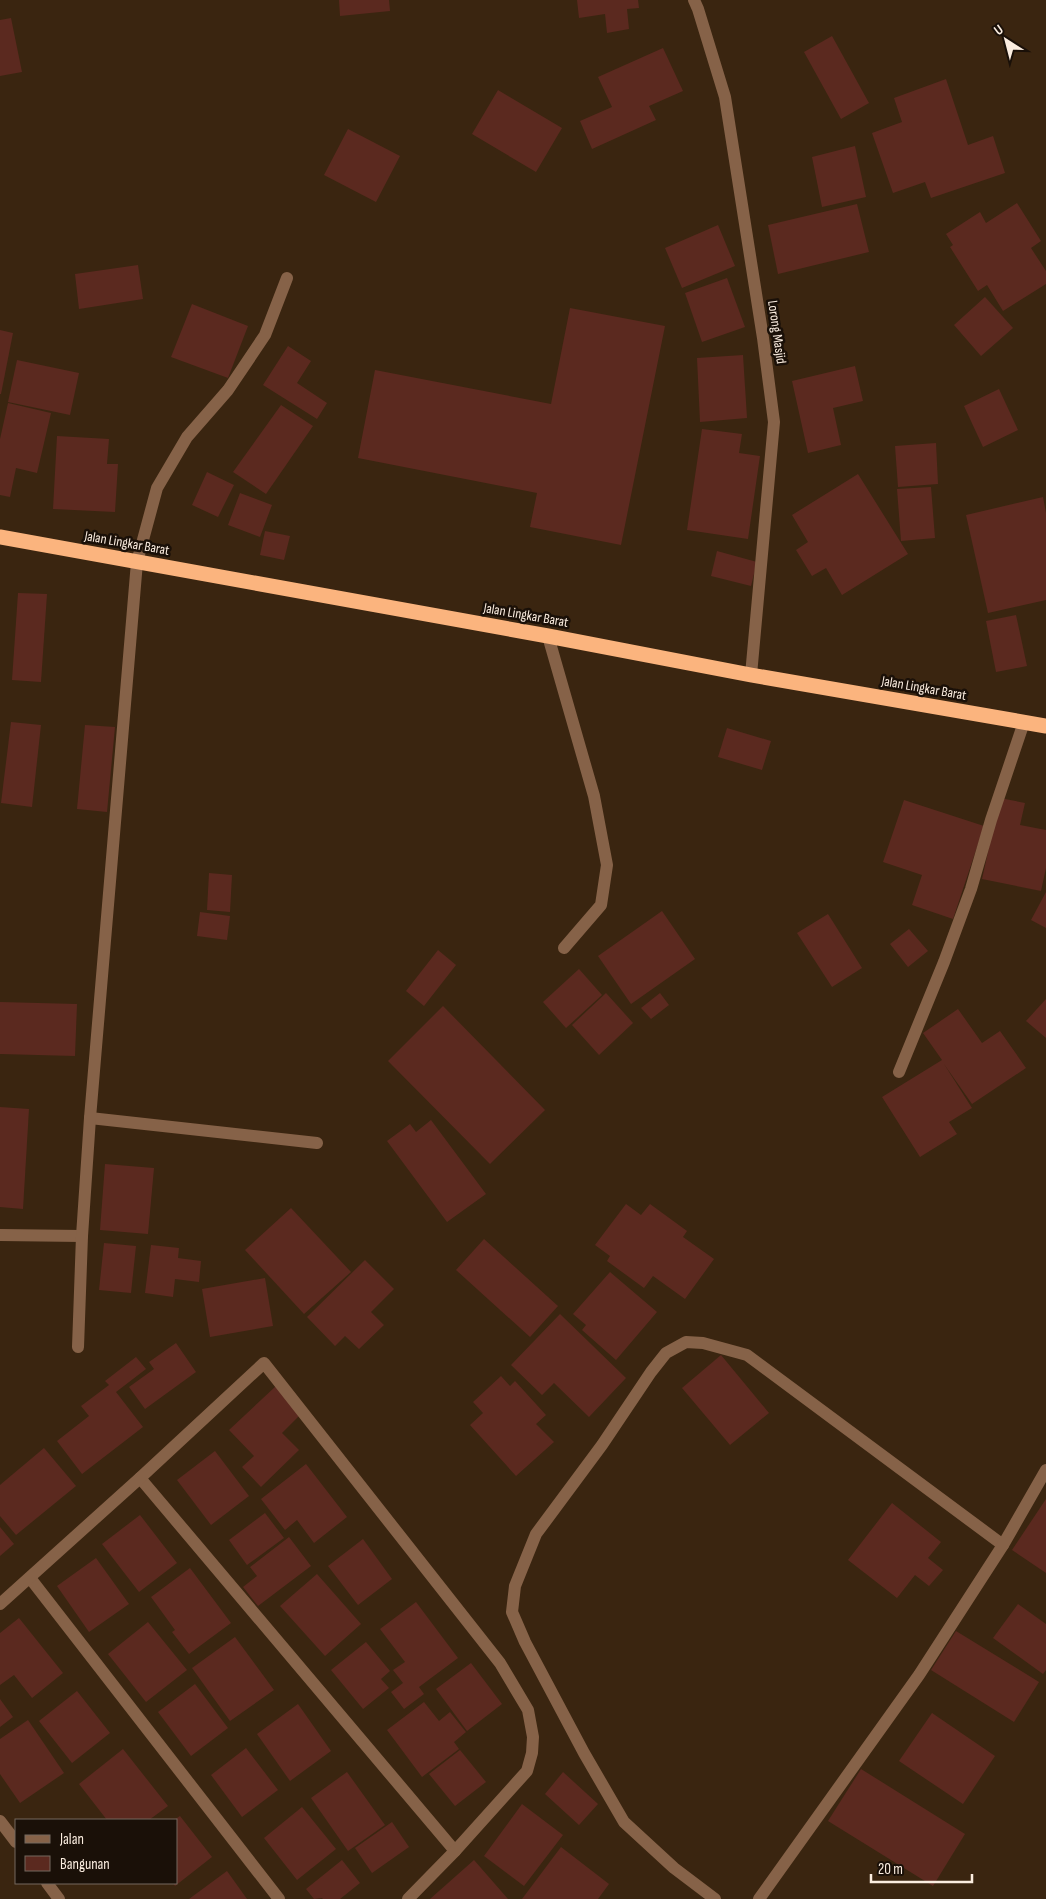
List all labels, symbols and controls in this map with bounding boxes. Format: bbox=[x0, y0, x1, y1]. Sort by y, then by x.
north arrow bbox=[981, 15, 1031, 65]
text: U bbox=[991, 21, 1007, 39]
street label: Lorong Masjid bbox=[764, 299, 790, 365]
street label: Jalan Lingkar Barat bbox=[82, 527, 171, 559]
street label: Jalan Lingkar Barat bbox=[481, 599, 570, 631]
street label: Jalan Lingkar Barat bbox=[879, 672, 968, 704]
legend bbox=[15, 1819, 178, 1884]
text: Jalan bbox=[59, 1830, 84, 1849]
scale bar bbox=[871, 1852, 972, 1884]
text: Bangunan bbox=[60, 1855, 110, 1874]
text: 20 m bbox=[878, 1860, 903, 1879]

